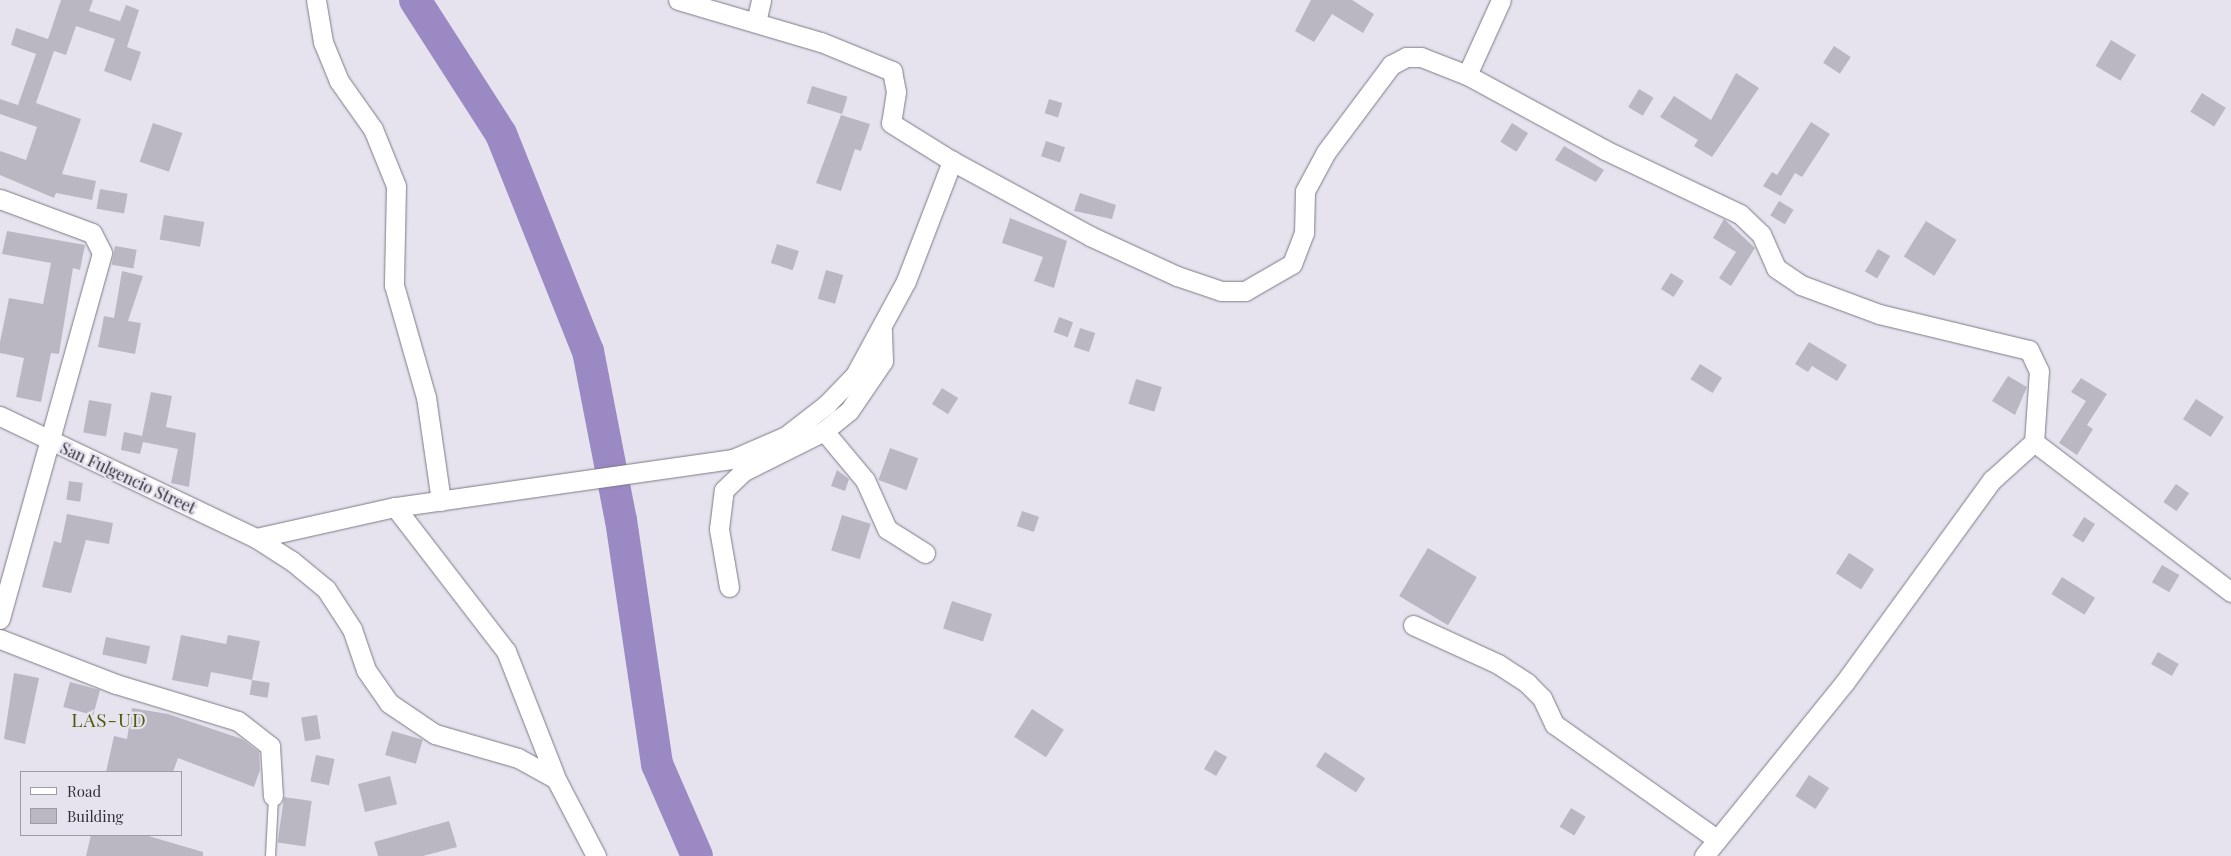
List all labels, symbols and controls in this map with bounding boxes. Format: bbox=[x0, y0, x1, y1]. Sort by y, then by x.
street label: San Fulgencio Street bbox=[57, 438, 199, 518]
district label: LAS-UD bbox=[70, 709, 148, 731]
legend bbox=[20, 771, 182, 836]
text: Road bbox=[67, 781, 101, 801]
text: Building bbox=[67, 806, 123, 826]

